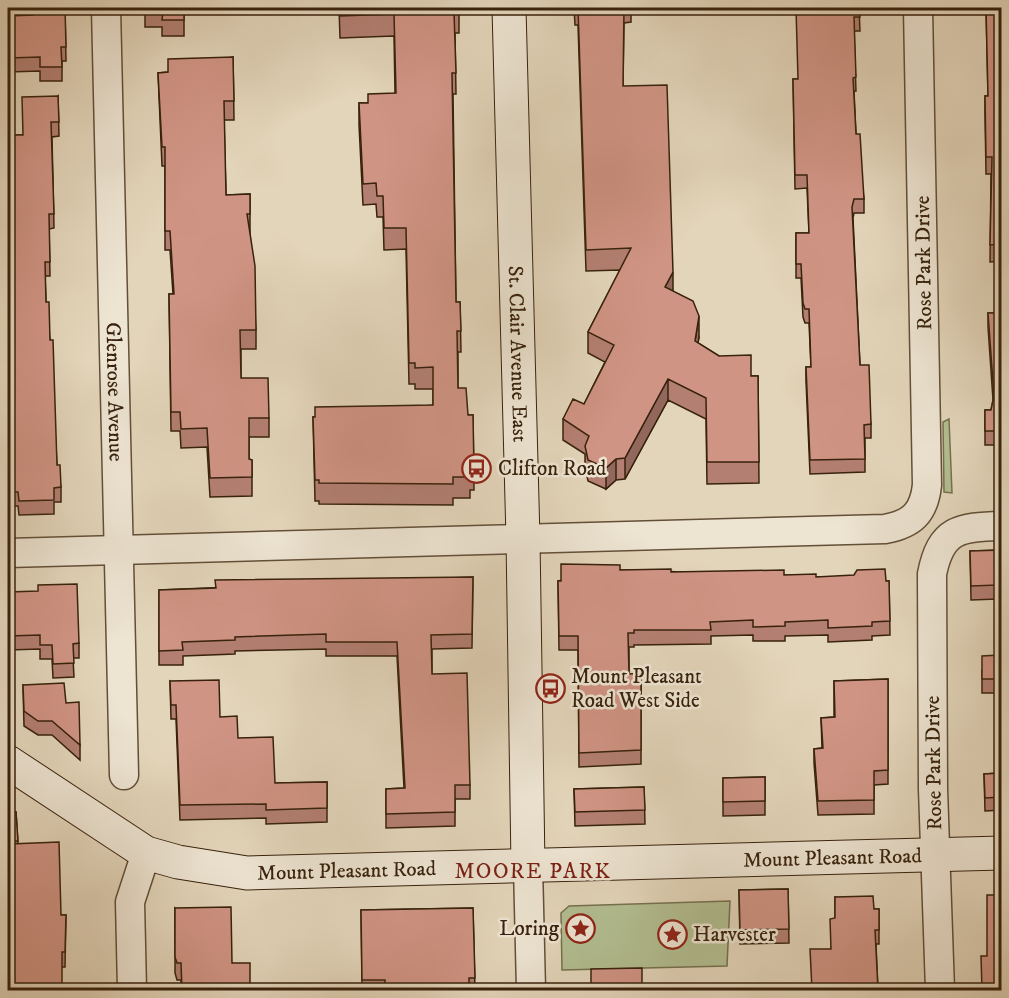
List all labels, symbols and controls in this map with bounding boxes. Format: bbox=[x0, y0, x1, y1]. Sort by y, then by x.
street label: Rose Park Drive bbox=[910, 195, 938, 331]
street label: St. Clair Avenue East bbox=[502, 265, 532, 443]
street label: Glenrose Avenue bbox=[99, 322, 129, 462]
bus stop icon: Clifton Road bbox=[461, 452, 493, 484]
place label: Clifton Road bbox=[498, 456, 607, 482]
place label: Mount Pleasant Road West Side bbox=[571, 664, 702, 714]
bus stop icon: Mount Pleasant Road West Side bbox=[534, 672, 566, 704]
street label: Rose Park Drive bbox=[920, 695, 948, 831]
street label: Mount Pleasant Road bbox=[743, 843, 923, 874]
street label: Mount Pleasant Road bbox=[257, 856, 437, 887]
district label: MOORE PARK bbox=[454, 858, 612, 885]
place icon: Loring bbox=[564, 912, 596, 944]
place label: Loring bbox=[499, 916, 560, 942]
place icon: Harvester bbox=[656, 918, 688, 950]
place label: Harvester bbox=[693, 922, 776, 948]

